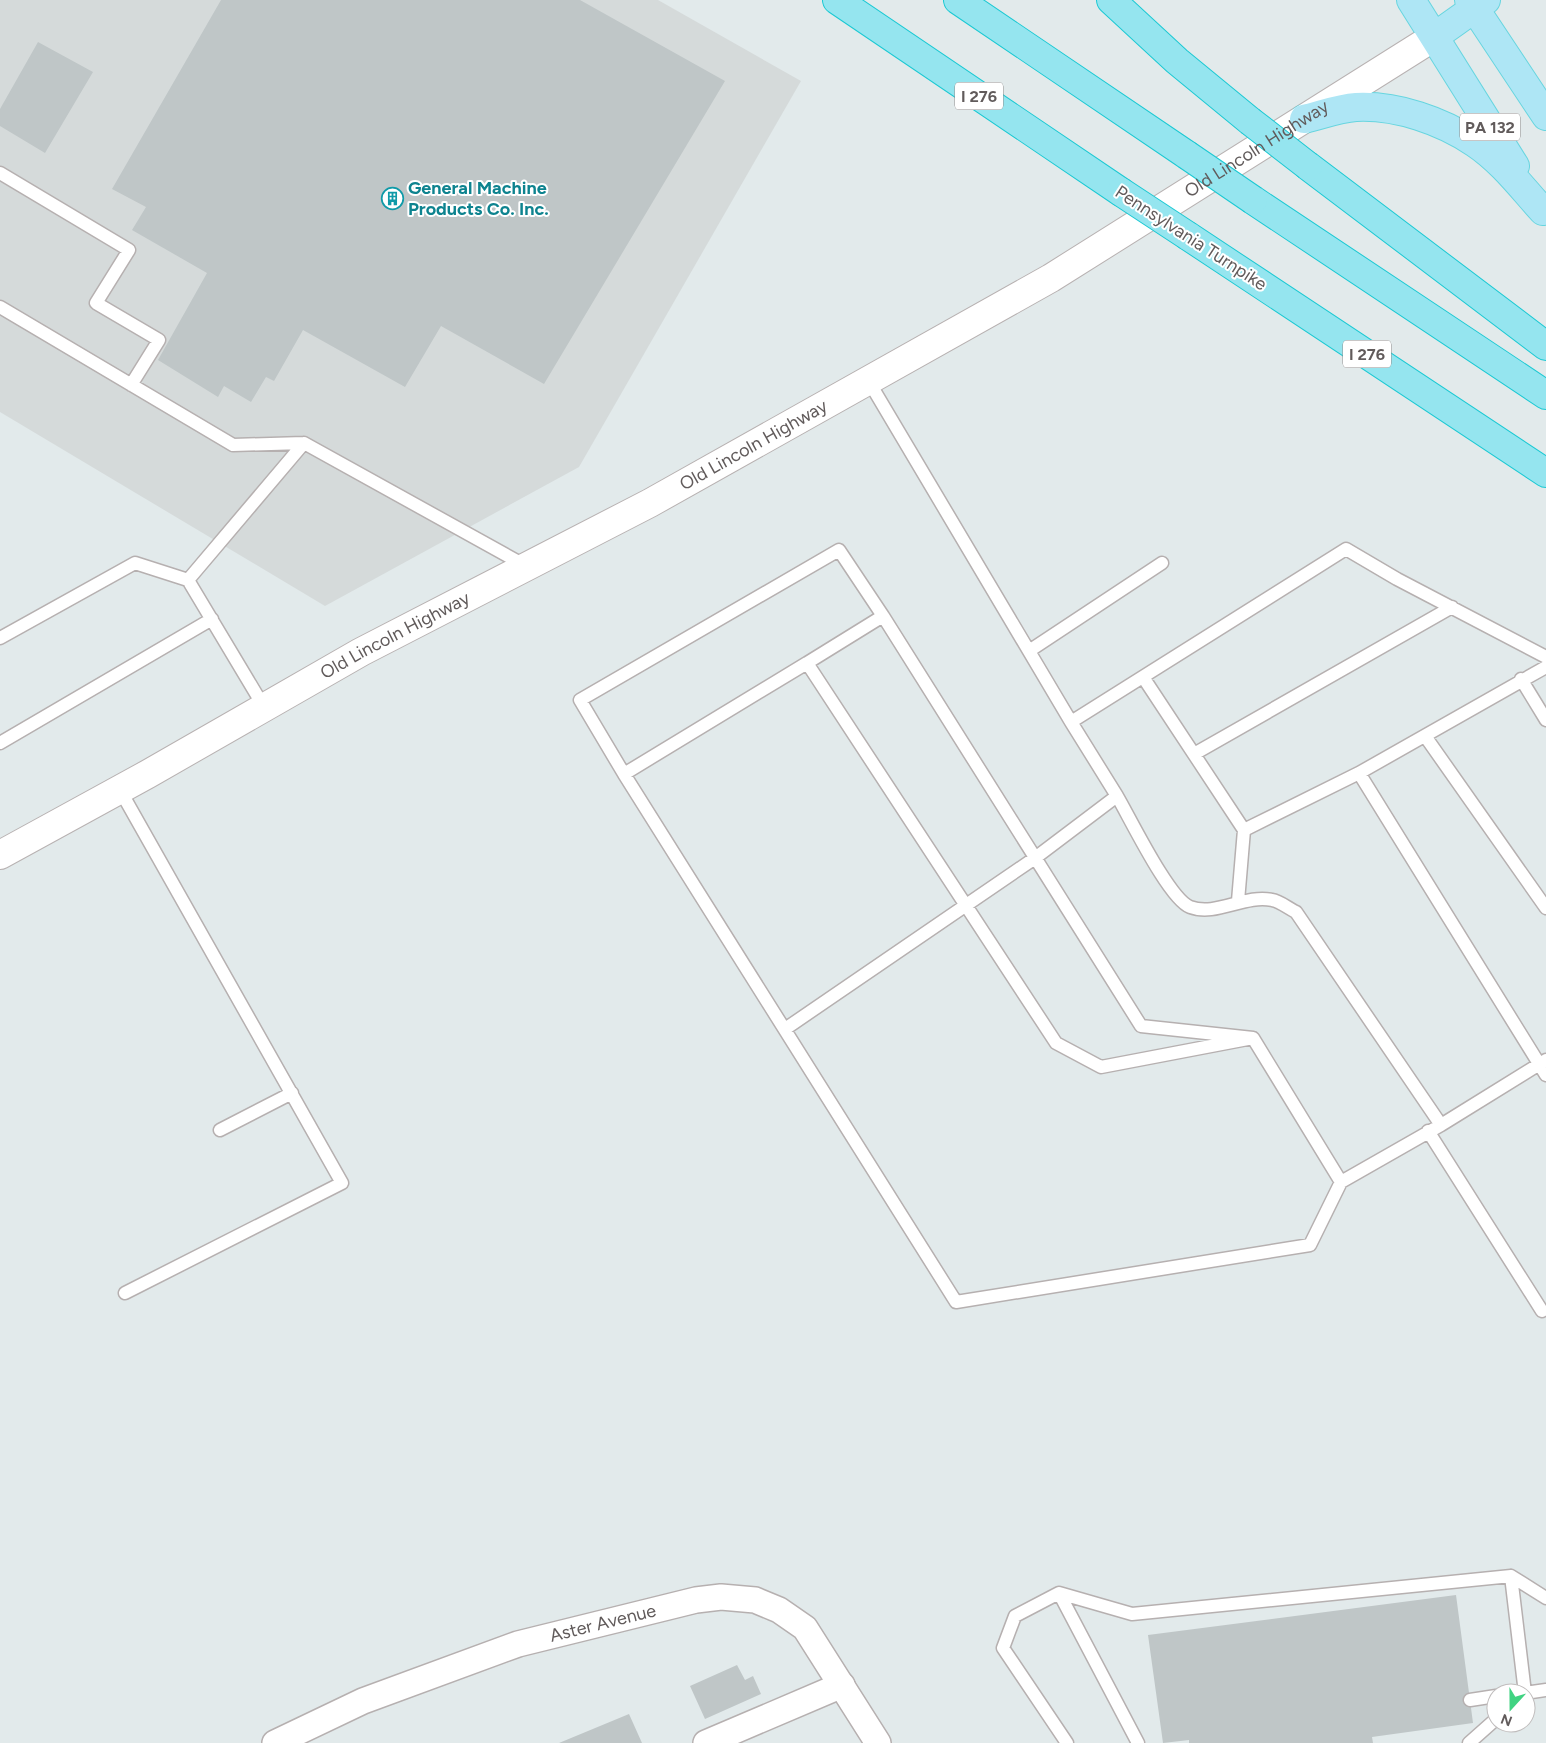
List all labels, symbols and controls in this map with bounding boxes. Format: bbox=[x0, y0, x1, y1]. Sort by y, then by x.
road number: I 276 bbox=[955, 82, 1003, 110]
street label: Old Lincoln Highway bbox=[1180, 95, 1333, 202]
road number: PA 132 bbox=[1460, 114, 1520, 140]
place label: General Machine Products Co. Inc. bbox=[408, 177, 549, 220]
street label: Pennsylvania Turnpike bbox=[1111, 181, 1271, 295]
building icon: General Machine Products Co. Inc. bbox=[380, 186, 404, 210]
road number: I 276 bbox=[1343, 340, 1391, 368]
street label: Old Lincoln Highway bbox=[676, 394, 832, 495]
street label: Old Lincoln Highway bbox=[316, 587, 474, 684]
street label: Aster Avenue bbox=[547, 1599, 658, 1647]
north arrow bbox=[1486, 1683, 1536, 1733]
text: N bbox=[1498, 1710, 1515, 1730]

